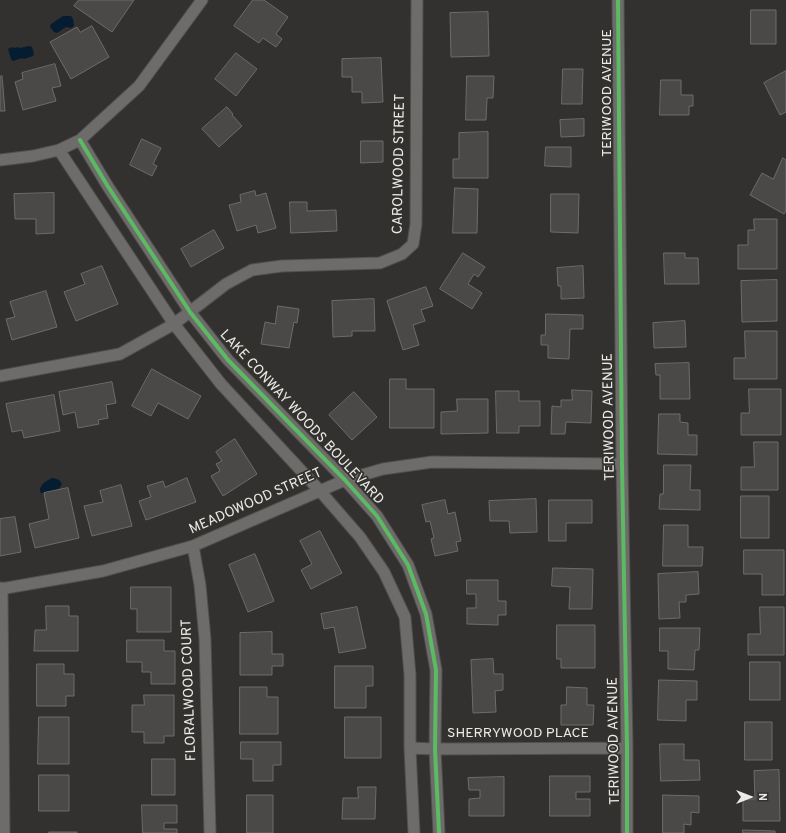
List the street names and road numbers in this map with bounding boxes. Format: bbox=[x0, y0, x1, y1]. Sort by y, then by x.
street label: TERIWOOD AVENUE bbox=[600, 29, 616, 157]
street label: CAROLWOOD STREET bbox=[390, 94, 410, 234]
street label: LAKE CONWAY WOODS BOULEVARD bbox=[215, 327, 387, 509]
street label: TERIWOOD AVENUE bbox=[600, 353, 620, 481]
street label: MEADOWOOD STREET bbox=[187, 465, 325, 539]
street label: FLORALWOOD COURT bbox=[179, 619, 201, 761]
street label: TERIWOOD AVENUE bbox=[605, 677, 625, 805]
street label: SHERRYWOOD PLACE bbox=[447, 726, 589, 742]

